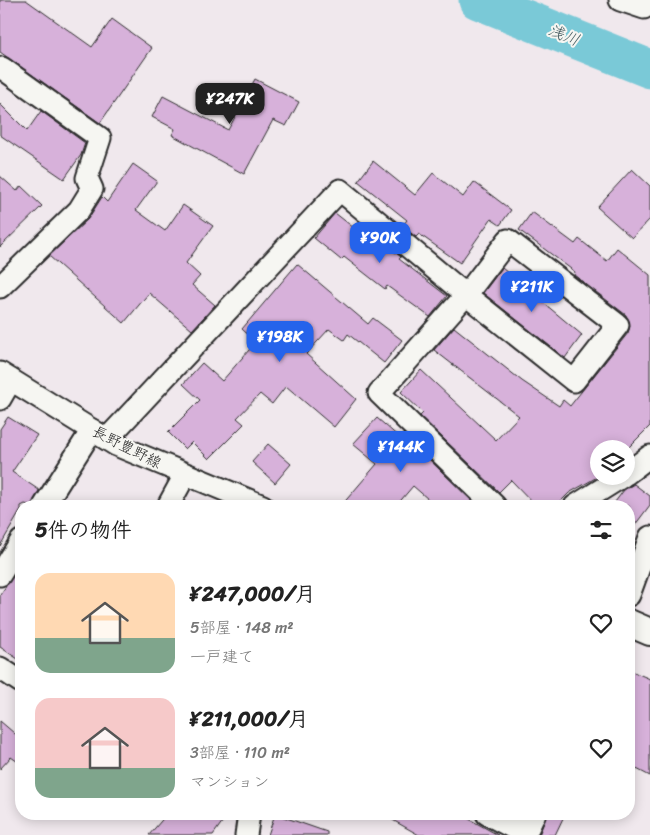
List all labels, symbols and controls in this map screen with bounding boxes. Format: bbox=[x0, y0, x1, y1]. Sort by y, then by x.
water label: 浅川 bbox=[544, 16, 584, 54]
pin: ¥247K bbox=[195, 82, 265, 125]
text: ¥247K bbox=[207, 84, 253, 113]
pin: ¥90K bbox=[350, 222, 410, 264]
text: ¥90K bbox=[361, 223, 399, 252]
pin: ¥211K bbox=[497, 270, 567, 313]
text: ¥211K bbox=[511, 272, 553, 301]
pin: ¥198K bbox=[245, 320, 315, 363]
text: ¥198K bbox=[258, 322, 302, 351]
street label: 長野豊野線 bbox=[88, 418, 166, 476]
pin: ¥144K bbox=[366, 430, 436, 473]
text: ¥144K bbox=[378, 432, 424, 461]
map controls bbox=[590, 440, 635, 485]
button: layers bbox=[590, 440, 635, 485]
text: 5件の物件 bbox=[35, 511, 132, 549]
icon: filters bbox=[587, 516, 615, 544]
text: ¥247,000/月 bbox=[190, 575, 316, 613]
icon: home bbox=[75, 593, 135, 653]
icon: heart bbox=[587, 609, 615, 637]
text: 5部屋 · 148 m² bbox=[190, 613, 294, 642]
text: 一戸建て bbox=[190, 642, 254, 671]
text: ¥211,000/月 bbox=[190, 700, 309, 738]
icon: home bbox=[75, 718, 135, 778]
icon: heart bbox=[587, 734, 615, 762]
text: 3部屋 · 110 m² bbox=[190, 738, 290, 767]
text: マンション bbox=[190, 767, 269, 796]

